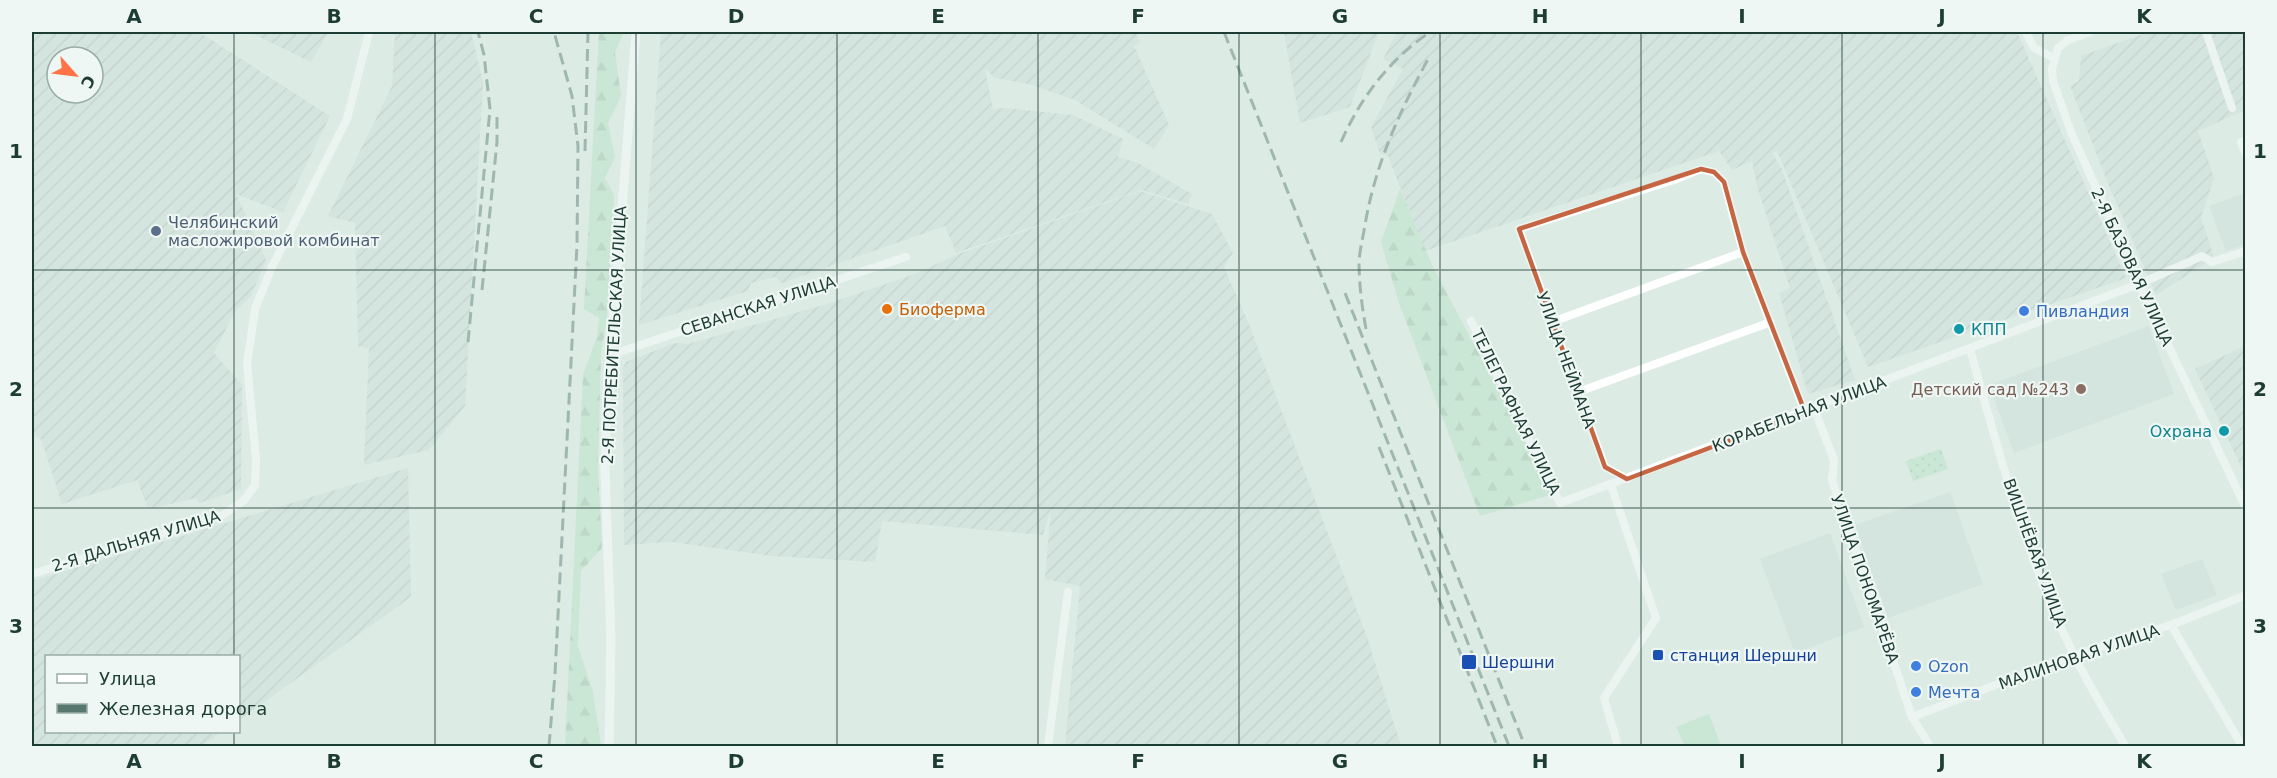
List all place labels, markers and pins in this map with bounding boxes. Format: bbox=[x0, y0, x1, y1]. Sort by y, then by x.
place label: Челябинский масложировой комбинат bbox=[168, 213, 380, 250]
marker: Челябинский масложировой комбинат bbox=[149, 224, 163, 238]
place label: Биоферма bbox=[899, 300, 986, 319]
marker: Биоферма bbox=[880, 302, 894, 316]
place label: Пивландия bbox=[2036, 302, 2129, 321]
marker: Пивландия bbox=[2017, 304, 2031, 318]
place label: КПП bbox=[1971, 320, 2006, 339]
marker: КПП bbox=[1952, 322, 1966, 336]
place label: Детский сад №243 bbox=[1911, 380, 2069, 399]
marker: Детский сад №243 bbox=[2074, 382, 2088, 396]
place label: Охрана bbox=[2150, 422, 2212, 441]
marker: Охрана bbox=[2217, 424, 2231, 438]
place label: станция Шершни bbox=[1670, 646, 1817, 665]
marker: станция Шершни bbox=[1651, 648, 1665, 662]
marker: Шершни bbox=[1460, 653, 1478, 671]
place label: Шершни bbox=[1482, 653, 1555, 672]
place label: Ozon bbox=[1928, 657, 1969, 676]
marker: Ozon bbox=[1909, 659, 1923, 673]
place label: Мечта bbox=[1928, 683, 1980, 702]
marker: Мечта bbox=[1909, 685, 1923, 699]

